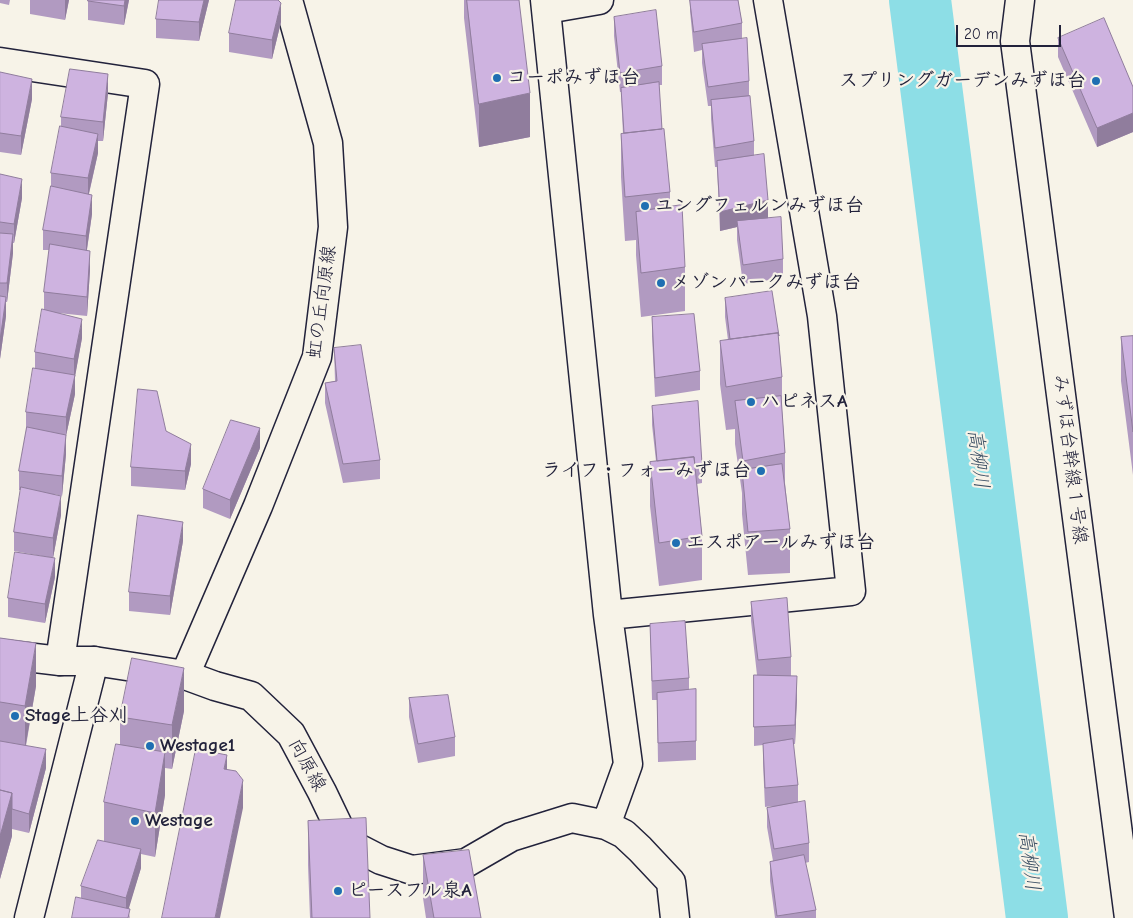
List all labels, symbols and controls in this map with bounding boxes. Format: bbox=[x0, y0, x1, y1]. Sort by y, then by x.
scale bar bbox=[958, 15, 1063, 47]
text: 20 m bbox=[964, 25, 998, 43]
place label: コーポみずほ台 bbox=[507, 67, 640, 89]
place label: スプリングガーデンみずほ台 bbox=[839, 70, 1086, 92]
marker: コーポみずほ台 bbox=[491, 72, 503, 84]
marker: スプリングガーデンみずほ台 bbox=[1090, 75, 1102, 87]
place label: ユングフェルンみずほ台 bbox=[655, 195, 864, 217]
marker: ユングフェルンみずほ台 bbox=[639, 200, 651, 212]
street label: 虹の丘向原線 bbox=[303, 244, 341, 360]
place label: メゾンパークみずほ台 bbox=[671, 272, 861, 294]
marker: メゾンパークみずほ台 bbox=[655, 277, 667, 289]
street label: みずほ台幹線１号線 bbox=[1048, 373, 1092, 545]
place label: ハピネスA bbox=[761, 391, 847, 413]
marker: ハピネスA bbox=[745, 396, 757, 408]
water label: 高柳川 bbox=[962, 428, 994, 490]
place label: ライフ・フォーみずほ台 bbox=[542, 460, 751, 482]
marker: ライフ・フォーみずほ台 bbox=[755, 465, 767, 477]
place label: エスポアールみずほ台 bbox=[686, 532, 875, 554]
marker: エスポアールみずほ台 bbox=[670, 537, 682, 549]
place label: Stage上谷刈 bbox=[25, 705, 128, 727]
marker: Stage上谷刈 bbox=[9, 710, 21, 722]
place label: Westage1 bbox=[160, 735, 235, 757]
street label: 向原線 bbox=[283, 735, 331, 795]
marker: Westage1 bbox=[144, 740, 156, 752]
place label: Westage bbox=[145, 810, 213, 832]
marker: Westage bbox=[129, 815, 141, 827]
water label: 高柳川 bbox=[1013, 830, 1045, 892]
place label: ピースフル泉A bbox=[348, 880, 472, 902]
marker: ピースフル泉A bbox=[332, 885, 344, 897]

